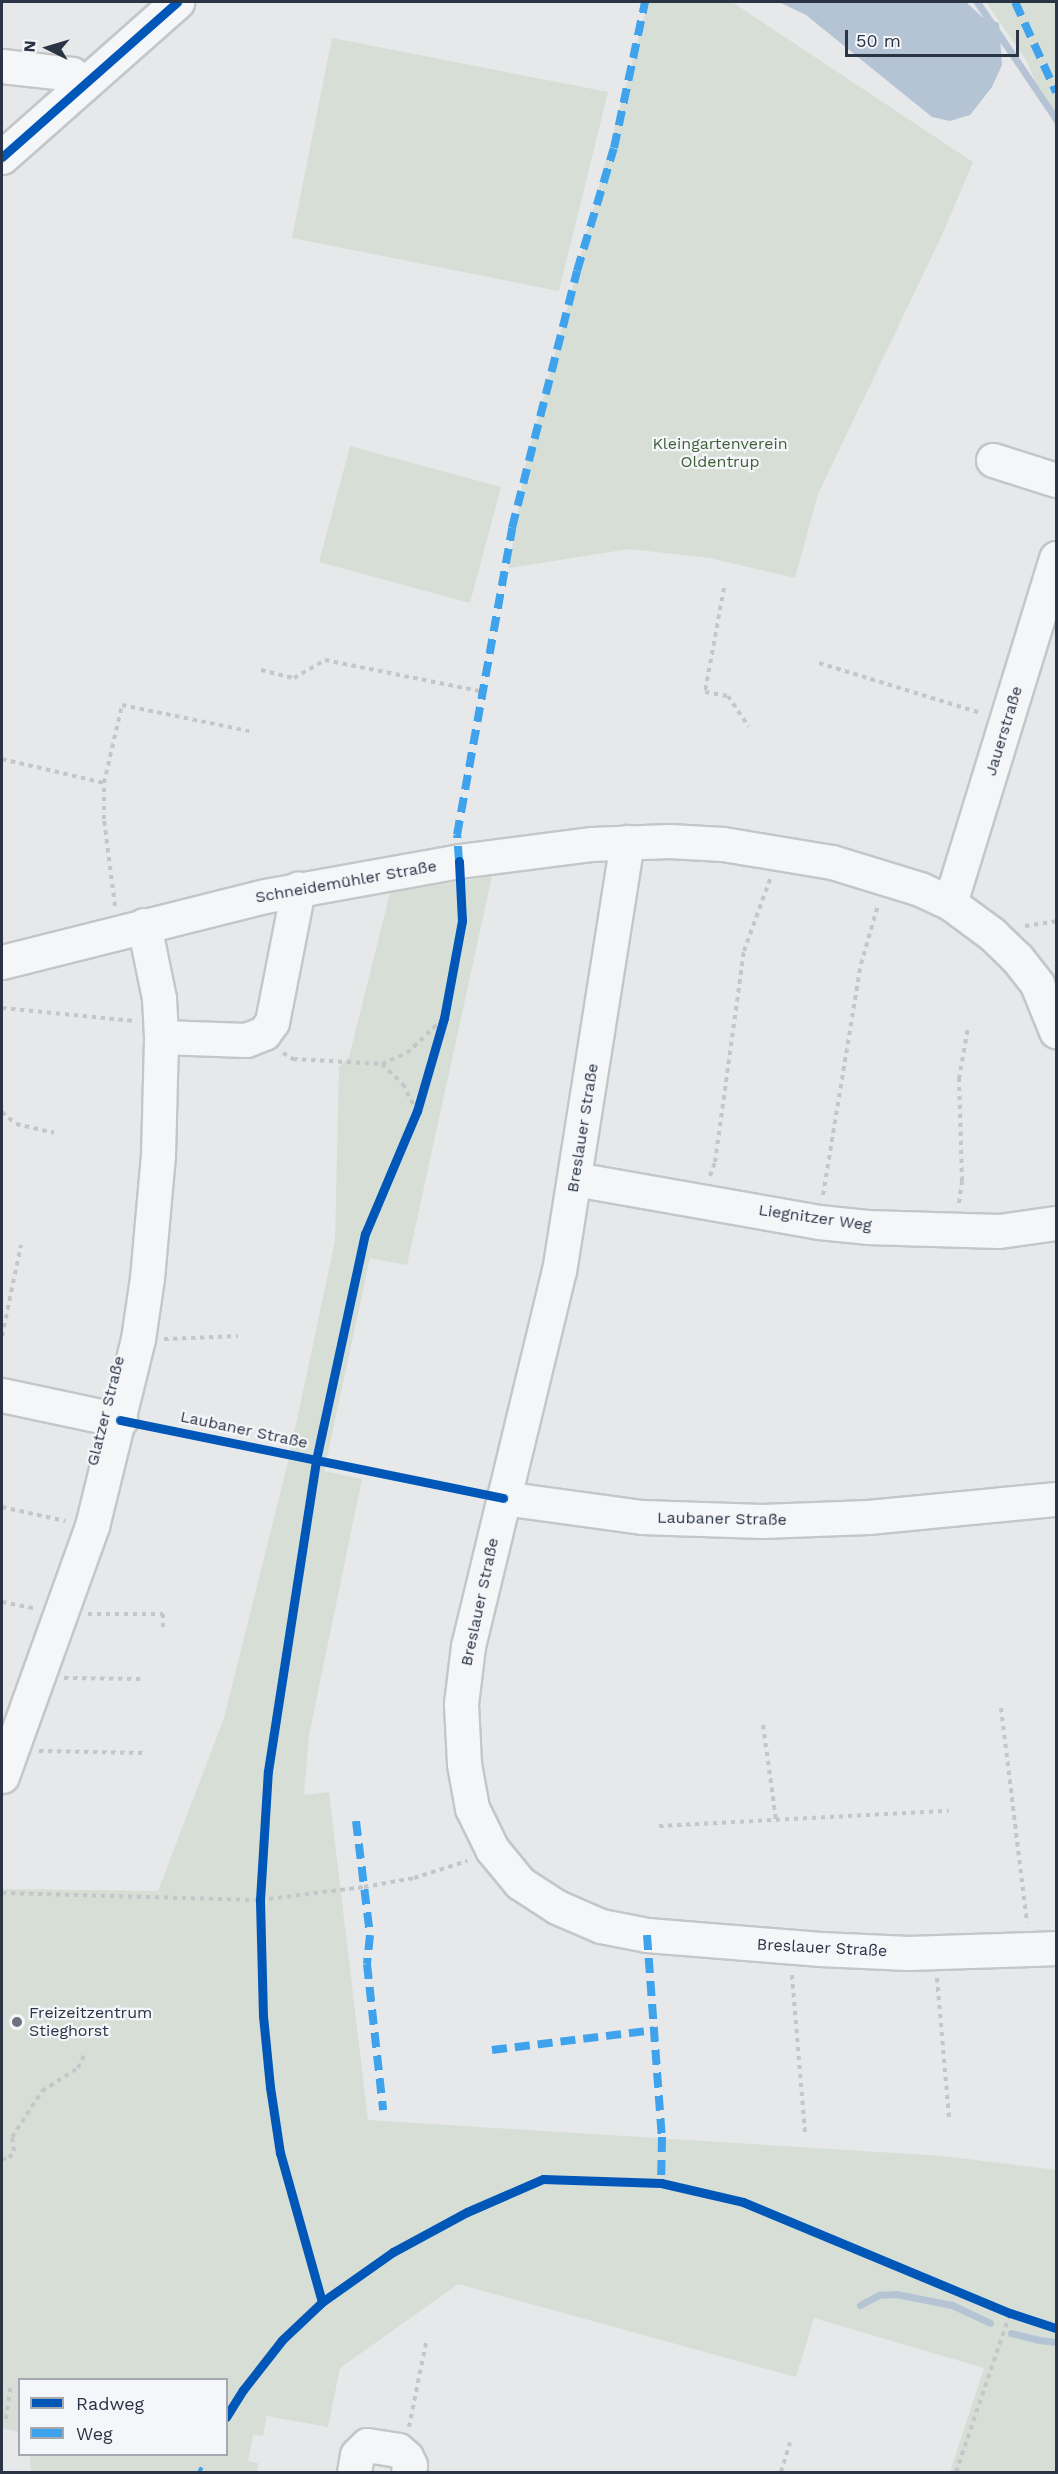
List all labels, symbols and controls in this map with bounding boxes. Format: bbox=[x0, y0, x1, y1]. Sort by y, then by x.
north arrow bbox=[18, 18, 78, 78]
scale bar bbox=[848, 18, 1022, 56]
text: 50 m bbox=[856, 30, 901, 51]
text: N bbox=[20, 40, 40, 53]
park label: Kleingartenverein Oldentrup bbox=[652, 434, 788, 472]
street label: Jauerstraße bbox=[981, 684, 1027, 778]
street label: Schneidemühler Straße bbox=[254, 857, 438, 907]
street label: Breslauer Straße bbox=[563, 1062, 603, 1194]
street label: Liegnitzer Weg bbox=[757, 1201, 873, 1235]
street label: Glatzer Straße bbox=[83, 1354, 129, 1468]
street label: Laubaner Straße bbox=[178, 1407, 310, 1453]
street label: Laubaner Straße bbox=[657, 1508, 787, 1530]
street label: Breslauer Straße bbox=[457, 1536, 503, 1668]
street label: Breslauer Straße bbox=[756, 1935, 888, 1961]
place label: Freizeitzentrum Stieghorst bbox=[29, 2003, 152, 2041]
marker: Freizeitzentrum Stieghorst bbox=[10, 2015, 24, 2029]
legend bbox=[18, 2378, 228, 2456]
text: Radweg bbox=[76, 2393, 144, 2414]
text: Weg bbox=[76, 2423, 113, 2444]

